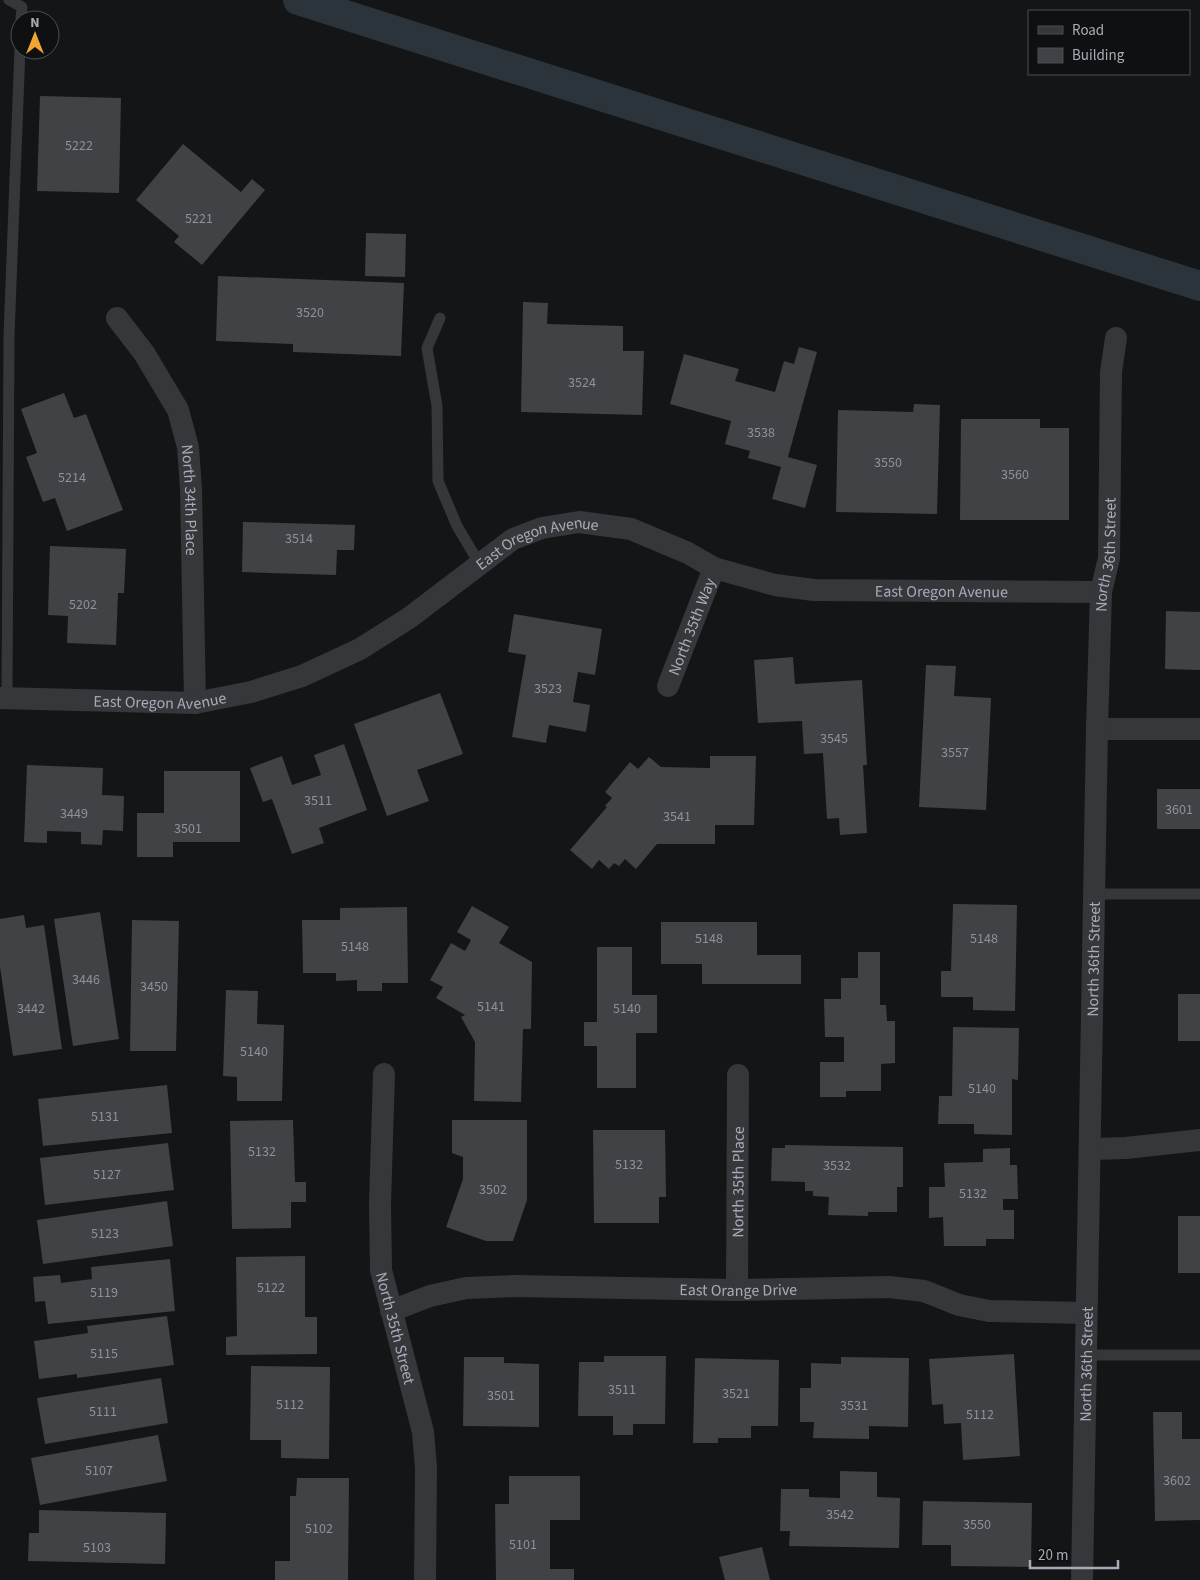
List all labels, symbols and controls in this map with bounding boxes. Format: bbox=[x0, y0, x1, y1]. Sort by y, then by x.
north arrow bbox=[10, 10, 60, 60]
legend bbox=[1028, 10, 1190, 75]
text: N bbox=[30, 13, 40, 33]
text: Road bbox=[1072, 20, 1104, 41]
text: Building bbox=[1072, 45, 1125, 66]
house number: 5222 bbox=[65, 136, 93, 156]
house number: 5221 bbox=[185, 209, 213, 229]
house number: 3520 bbox=[296, 303, 324, 323]
house number: 3524 bbox=[568, 373, 596, 393]
house number: 3538 bbox=[747, 423, 775, 443]
street label: North 34th Place bbox=[176, 444, 202, 556]
house number: 3550 bbox=[874, 453, 902, 473]
house number: 3560 bbox=[1001, 465, 1029, 485]
house number: 5214 bbox=[58, 468, 86, 488]
street label: North 36th Street bbox=[1090, 497, 1122, 612]
street label: East Oregon Avenue bbox=[471, 512, 600, 576]
house number: 3514 bbox=[285, 529, 313, 549]
street label: North 35th Way bbox=[663, 574, 721, 679]
street label: East Oregon Avenue bbox=[875, 580, 1008, 603]
house number: 5202 bbox=[69, 595, 97, 615]
house number: 3523 bbox=[534, 679, 562, 699]
street label: East Oregon Avenue bbox=[93, 687, 228, 715]
house number: 3545 bbox=[820, 729, 848, 749]
house number: 3557 bbox=[941, 743, 969, 763]
house number: 3511 bbox=[304, 791, 332, 811]
house number: 3601 bbox=[1165, 800, 1193, 820]
house number: 3449 bbox=[60, 804, 88, 824]
house number: 3541 bbox=[663, 807, 691, 827]
house number: 3501 bbox=[174, 819, 202, 839]
street label: North 36th Street bbox=[1082, 901, 1106, 1017]
house number: 5148 bbox=[695, 929, 723, 949]
house number: 5148 bbox=[970, 929, 998, 949]
house number: 5148 bbox=[341, 937, 369, 957]
house number: 3446 bbox=[72, 970, 100, 990]
house number: 3450 bbox=[140, 977, 168, 997]
house number: 5141 bbox=[477, 997, 505, 1017]
house number: 3442 bbox=[17, 999, 45, 1019]
house number: 5140 bbox=[613, 999, 641, 1019]
house number: 5140 bbox=[240, 1042, 268, 1062]
house number: 5140 bbox=[968, 1079, 996, 1099]
house number: 5131 bbox=[91, 1107, 119, 1127]
street label: North 35th Place bbox=[727, 1126, 750, 1238]
house number: 5132 bbox=[248, 1142, 276, 1162]
house number: 5132 bbox=[615, 1155, 643, 1175]
house number: 3532 bbox=[823, 1156, 851, 1176]
house number: 5127 bbox=[93, 1165, 121, 1185]
house number: 3502 bbox=[479, 1180, 507, 1200]
house number: 5132 bbox=[959, 1184, 987, 1204]
house number: 5123 bbox=[91, 1224, 119, 1244]
street label: North 35th Street bbox=[370, 1270, 420, 1387]
house number: 5122 bbox=[257, 1278, 285, 1298]
street label: East Orange Drive bbox=[679, 1279, 797, 1302]
house number: 5119 bbox=[90, 1283, 118, 1303]
street label: North 36th Street bbox=[1075, 1306, 1099, 1422]
house number: 5115 bbox=[90, 1344, 118, 1364]
house number: 3511 bbox=[608, 1380, 636, 1400]
house number: 3521 bbox=[722, 1384, 750, 1404]
house number: 3501 bbox=[487, 1386, 515, 1406]
house number: 5112 bbox=[276, 1395, 304, 1415]
house number: 3531 bbox=[840, 1396, 868, 1416]
house number: 5111 bbox=[89, 1402, 117, 1422]
house number: 5112 bbox=[966, 1405, 994, 1425]
house number: 5107 bbox=[85, 1461, 113, 1481]
house number: 3602 bbox=[1163, 1471, 1191, 1491]
house number: 3542 bbox=[826, 1505, 854, 1525]
house number: 3550 bbox=[963, 1515, 991, 1535]
house number: 5102 bbox=[305, 1519, 333, 1539]
house number: 5101 bbox=[509, 1535, 537, 1555]
house number: 5103 bbox=[83, 1538, 111, 1558]
scale bar bbox=[1030, 1538, 1118, 1570]
text: 20 m bbox=[1038, 1545, 1068, 1566]

